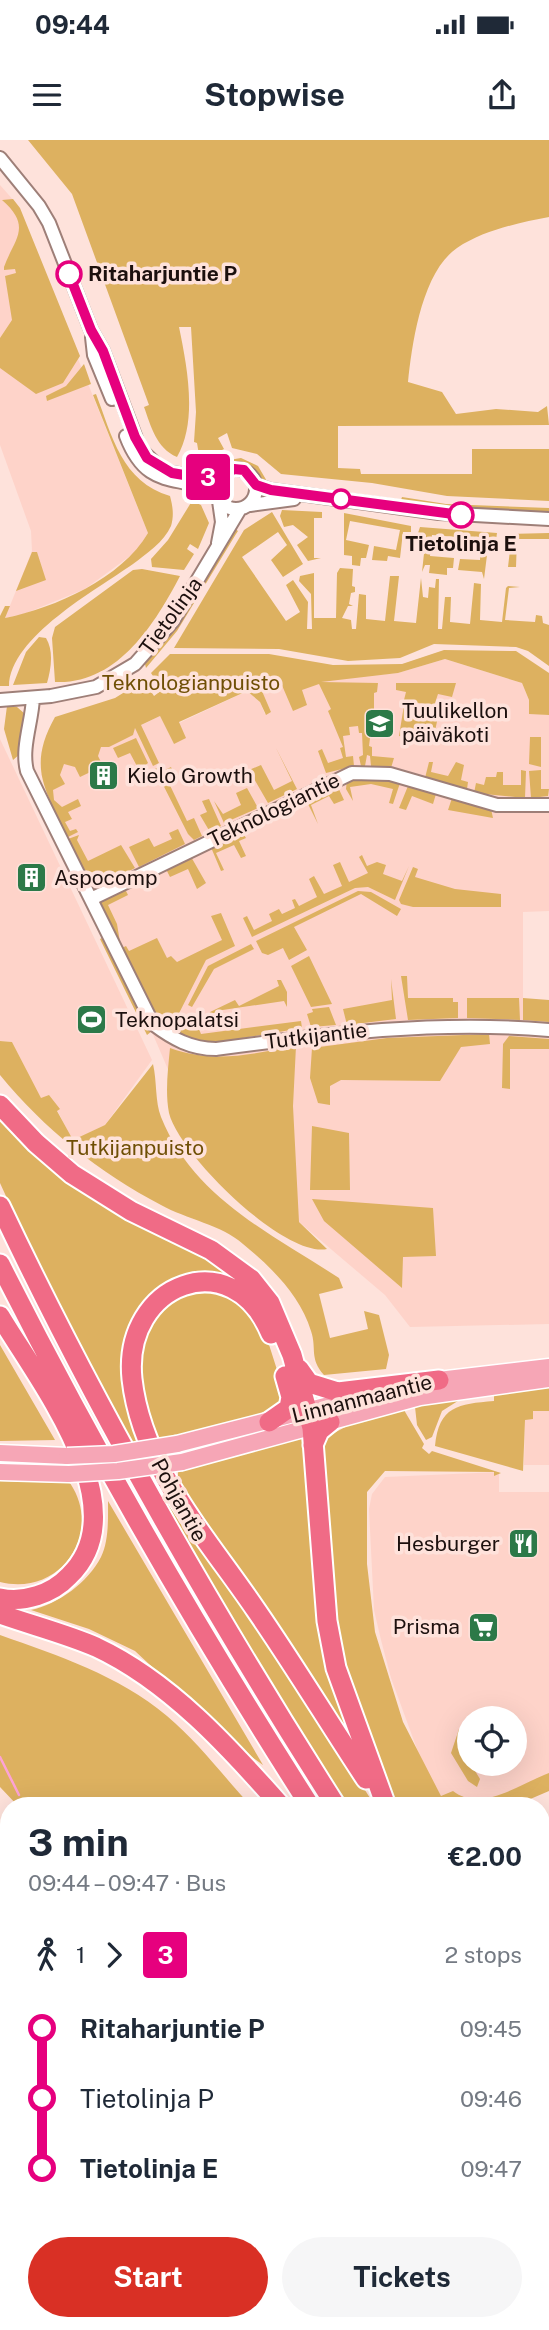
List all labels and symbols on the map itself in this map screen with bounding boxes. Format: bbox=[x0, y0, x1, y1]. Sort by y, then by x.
marker: Ritaharjuntie P bbox=[56, 261, 82, 287]
place label: Ritaharjuntie P bbox=[88, 261, 238, 286]
line badge: 3 bbox=[185, 454, 231, 500]
unlabelled marker bbox=[331, 489, 351, 509]
marker: Tietolinja E bbox=[448, 502, 474, 528]
place label: Tietolinja E bbox=[405, 531, 517, 556]
street label: Tietolinja bbox=[134, 572, 207, 659]
park label: Teknologianpuisto bbox=[102, 670, 280, 695]
place label: Tuulikellon päiväkoti bbox=[402, 698, 508, 747]
school or university icon: Tuulikellon päiväkoti bbox=[362, 706, 396, 740]
building icon: Kielo Growth bbox=[87, 759, 121, 793]
place label: Kielo Growth bbox=[127, 763, 253, 788]
street label: Teknologiantie bbox=[204, 767, 344, 852]
building icon: Aspocomp bbox=[14, 861, 48, 895]
place label: Aspocomp bbox=[54, 865, 158, 890]
sports icon: Teknopalatsi bbox=[75, 1003, 109, 1037]
place label: Teknopalatsi bbox=[115, 1007, 239, 1032]
street label: Tutkijantie bbox=[263, 1017, 368, 1054]
park label: Tutkijanpuisto bbox=[66, 1135, 204, 1160]
street label: Linnanmaantie bbox=[289, 1369, 435, 1428]
street label: Pohjantie bbox=[146, 1454, 212, 1546]
restaurant icon: Hesburger bbox=[506, 1527, 540, 1561]
place label: Hesburger bbox=[396, 1531, 500, 1556]
supermarket icon: Prisma bbox=[466, 1610, 500, 1644]
place label: Prisma bbox=[393, 1614, 460, 1639]

